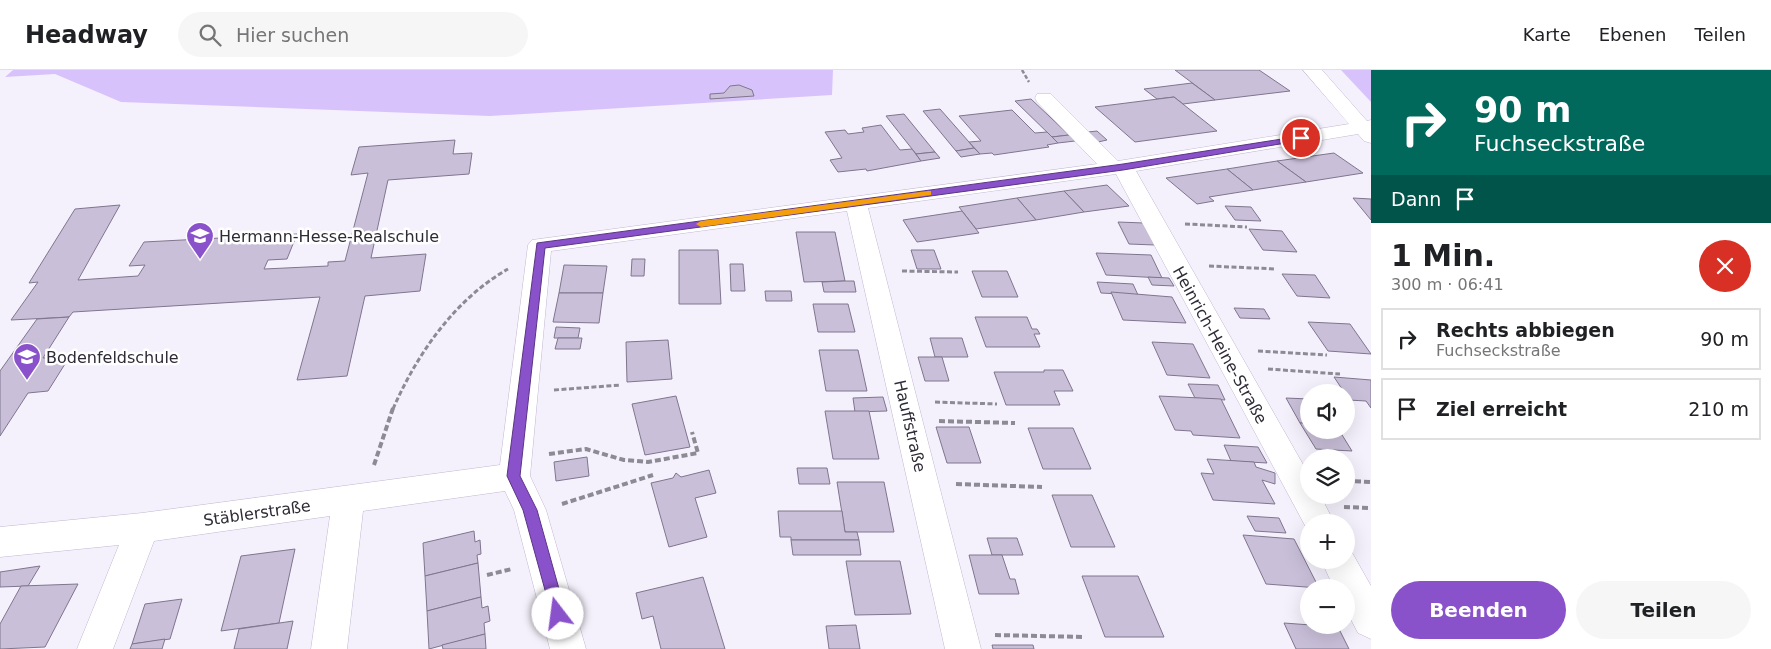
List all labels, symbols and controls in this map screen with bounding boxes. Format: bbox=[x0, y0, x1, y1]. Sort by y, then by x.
search box bbox=[178, 12, 528, 57]
text: Headway bbox=[25, 21, 148, 49]
icon: search bbox=[196, 21, 224, 49]
text: Hier suchen bbox=[236, 24, 349, 46]
text: Karte bbox=[1523, 24, 1571, 45]
text: Ebenen bbox=[1599, 24, 1667, 45]
text: Teilen bbox=[1695, 24, 1746, 45]
icon: right bbox=[1391, 90, 1456, 155]
text: 90 m bbox=[1474, 90, 1571, 130]
pin bbox=[1280, 117, 1322, 159]
icon: arrive bbox=[1287, 124, 1315, 152]
text: Fuchseckstraße bbox=[1474, 131, 1645, 156]
icon: arrive bbox=[1451, 185, 1479, 213]
text: Dann bbox=[1391, 188, 1441, 210]
school or university icon: Hermann-Hesse-Realschule bbox=[185, 221, 215, 260]
place label: Hermann-Hesse-Realschule bbox=[219, 227, 439, 246]
text: 1 Min. bbox=[1391, 238, 1495, 273]
button: close bbox=[1699, 240, 1751, 292]
street label: Heinrich-Heine-Straße bbox=[1169, 263, 1271, 427]
text: 300 m · 06:41 bbox=[1391, 275, 1504, 294]
text: Rechts abbiegen bbox=[1436, 319, 1615, 341]
icon: right bbox=[1393, 325, 1421, 353]
text: 90 m bbox=[1700, 328, 1749, 350]
text: Fuchseckstraße bbox=[1436, 341, 1561, 360]
school or university icon: Bodenfeldschule bbox=[12, 342, 42, 381]
place label: Bodenfeldschule bbox=[46, 348, 179, 367]
street label: Hauffstraße bbox=[890, 378, 930, 474]
map controls bbox=[1300, 384, 1355, 634]
button: sound bbox=[1300, 384, 1355, 439]
icon: arrive bbox=[1393, 395, 1421, 423]
text: Ziel erreicht bbox=[1436, 398, 1567, 420]
text: 210 m bbox=[1688, 398, 1749, 420]
button: layers bbox=[1300, 449, 1355, 504]
street label: Stäblerstraße bbox=[202, 496, 312, 530]
button: + bbox=[1300, 514, 1355, 569]
button: − bbox=[1300, 579, 1355, 634]
button: Beenden bbox=[1391, 581, 1566, 639]
button: Teilen bbox=[1576, 581, 1751, 639]
position arrow bbox=[531, 587, 583, 639]

